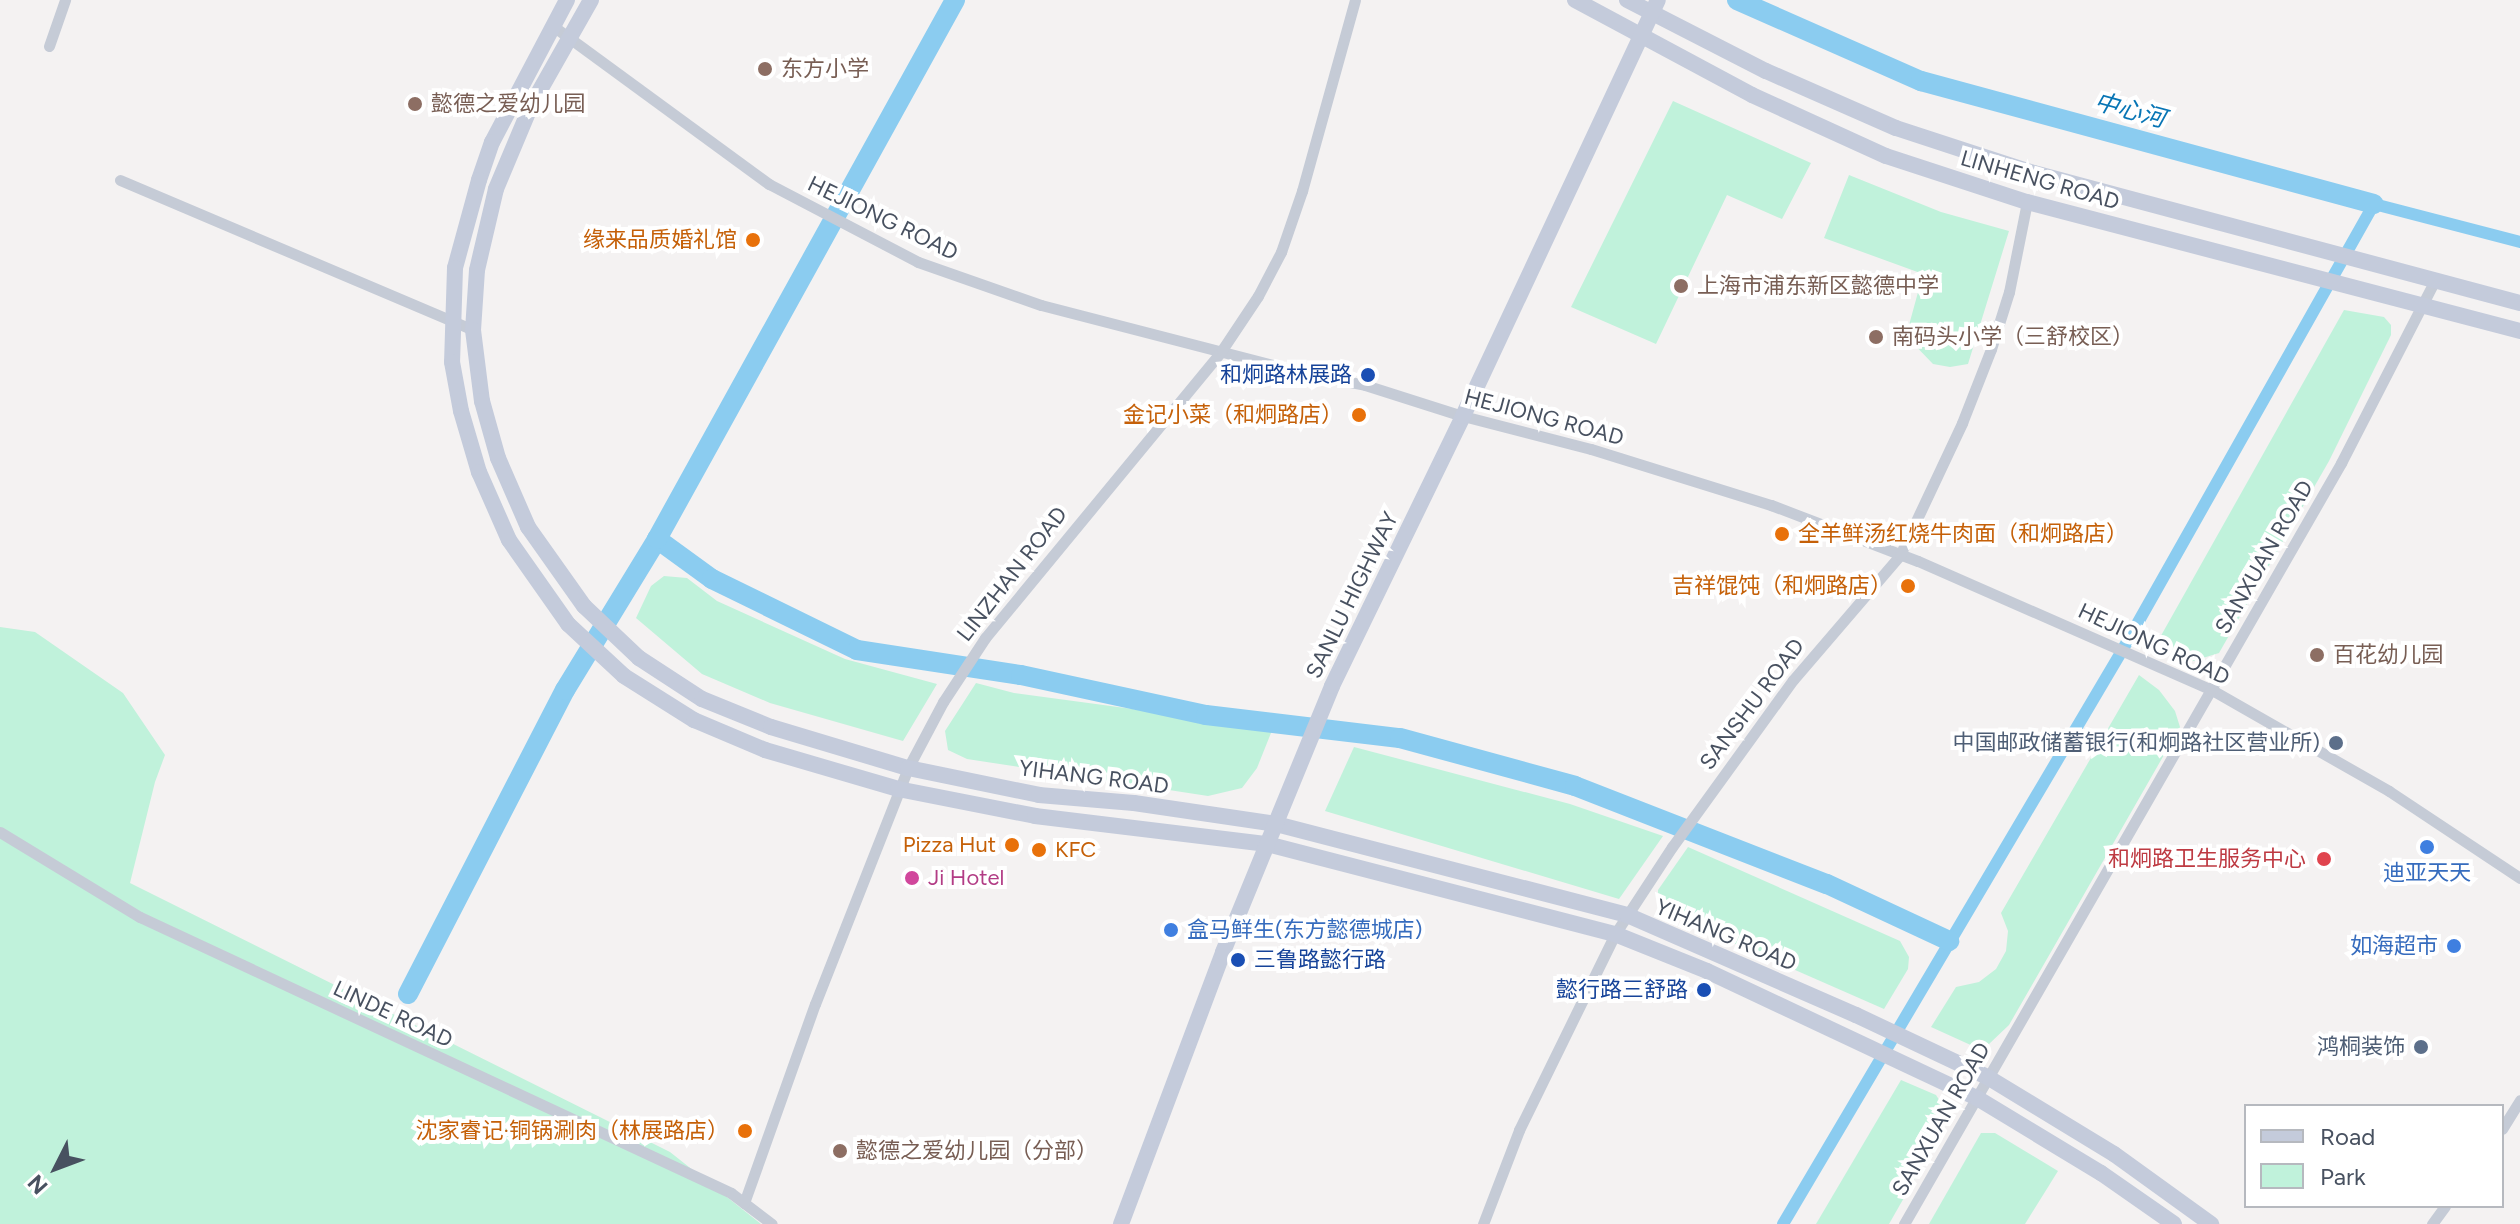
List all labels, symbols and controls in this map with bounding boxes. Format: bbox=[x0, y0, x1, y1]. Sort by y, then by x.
place label: 东方小学 bbox=[781, 56, 869, 82]
marker: 东方小学 bbox=[756, 60, 774, 78]
water label: 中心河 bbox=[2091, 87, 2169, 133]
place label: 懿德之爱幼儿园 bbox=[431, 91, 585, 117]
marker: 懿德之爱幼儿园 bbox=[406, 95, 424, 113]
street label: LINHENG ROAD bbox=[1958, 145, 2122, 215]
street label: HEJIONG ROAD bbox=[804, 170, 962, 266]
place label: 缘来品质婚礼馆 bbox=[583, 227, 737, 253]
marker: 缘来品质婚礼馆 bbox=[744, 231, 762, 249]
place label: 上海市浦东新区懿德中学 bbox=[1697, 273, 1939, 299]
marker: 上海市浦东新区懿德中学 bbox=[1672, 277, 1690, 295]
place label: 南码头小学（三舒校区） bbox=[1892, 324, 2134, 350]
marker: 南码头小学（三舒校区） bbox=[1867, 328, 1885, 346]
place label: 和炯路林展路 bbox=[1220, 362, 1352, 388]
marker: 和炯路林展路 bbox=[1359, 366, 1377, 384]
street label: HEJIONG ROAD bbox=[1461, 383, 1627, 451]
place label: 金记小菜（和炯路店） bbox=[1123, 402, 1343, 428]
marker: 金记小菜（和炯路店） bbox=[1350, 406, 1368, 424]
street label: SANXUAN ROAD bbox=[2209, 476, 2319, 638]
street label: LINZHAN ROAD bbox=[951, 502, 1073, 646]
street label: SANLU HIGHWAY bbox=[1300, 507, 1404, 683]
place label: 全羊鲜汤红烧牛肉面（和炯路店） bbox=[1798, 521, 2128, 547]
marker: 全羊鲜汤红烧牛肉面（和炯路店） bbox=[1773, 525, 1791, 543]
place label: 吉祥馄饨（和炯路店） bbox=[1672, 573, 1892, 599]
marker: 吉祥馄饨（和炯路店） bbox=[1899, 577, 1917, 595]
street label: HEJIONG ROAD bbox=[2074, 597, 2234, 691]
street label: SANSHU ROAD bbox=[1694, 633, 1810, 775]
place label: 百花幼儿园 bbox=[2333, 642, 2443, 668]
marker: 百花幼儿园 bbox=[2308, 646, 2326, 664]
place label: 中国邮政储蓄银行(和炯路社区营业所) bbox=[1953, 730, 2320, 756]
marker: 中国邮政储蓄银行(和炯路社区营业所) bbox=[2327, 734, 2345, 752]
street label: YIHANG ROAD bbox=[1018, 755, 1170, 799]
place label: Pizza Hut bbox=[903, 832, 996, 858]
marker: Pizza Hut bbox=[1003, 836, 1021, 854]
place label: KFC bbox=[1055, 837, 1096, 863]
marker: 迪亚天天 bbox=[2418, 838, 2436, 856]
marker: KFC bbox=[1030, 841, 1048, 859]
place label: 和炯路卫生服务中心 bbox=[2108, 846, 2306, 872]
marker: 和炯路卫生服务中心 bbox=[2313, 848, 2335, 870]
place label: 迪亚天天 bbox=[2383, 860, 2471, 886]
place label: Ji Hotel bbox=[928, 865, 1004, 891]
marker: Ji Hotel bbox=[903, 869, 921, 887]
street label: YIHANG ROAD bbox=[1651, 893, 1801, 977]
place label: 盒马鲜生(东方懿德城店) bbox=[1187, 917, 1422, 943]
marker: 盒马鲜生(东方懿德城店) bbox=[1162, 921, 1180, 939]
place label: 如海超市 bbox=[2350, 933, 2438, 959]
marker: 如海超市 bbox=[2445, 937, 2463, 955]
place label: 三鲁路懿行路 bbox=[1254, 947, 1386, 973]
marker: 三鲁路懿行路 bbox=[1229, 951, 1247, 969]
street label: LINDE ROAD bbox=[329, 975, 457, 1053]
place label: 懿行路三舒路 bbox=[1556, 977, 1688, 1003]
marker: 懿行路三舒路 bbox=[1695, 981, 1713, 999]
place label: 鸿桐装饰 bbox=[2317, 1034, 2405, 1060]
street label: SANXUAN ROAD bbox=[1886, 1038, 1996, 1200]
marker: 鸿桐装饰 bbox=[2412, 1038, 2430, 1056]
legend bbox=[2244, 1104, 2504, 1208]
place label: 沈家睿记·铜锅涮肉（林展路店） bbox=[415, 1118, 729, 1144]
marker: 沈家睿记·铜锅涮肉（林展路店） bbox=[736, 1122, 754, 1140]
text: Road bbox=[2320, 1122, 2375, 1151]
north arrow bbox=[16, 1128, 96, 1208]
place label: 懿德之爱幼儿园（分部） bbox=[856, 1138, 1098, 1164]
marker: 懿德之爱幼儿园（分部） bbox=[831, 1142, 849, 1160]
text: Park bbox=[2320, 1162, 2366, 1191]
text: N bbox=[22, 1169, 54, 1200]

